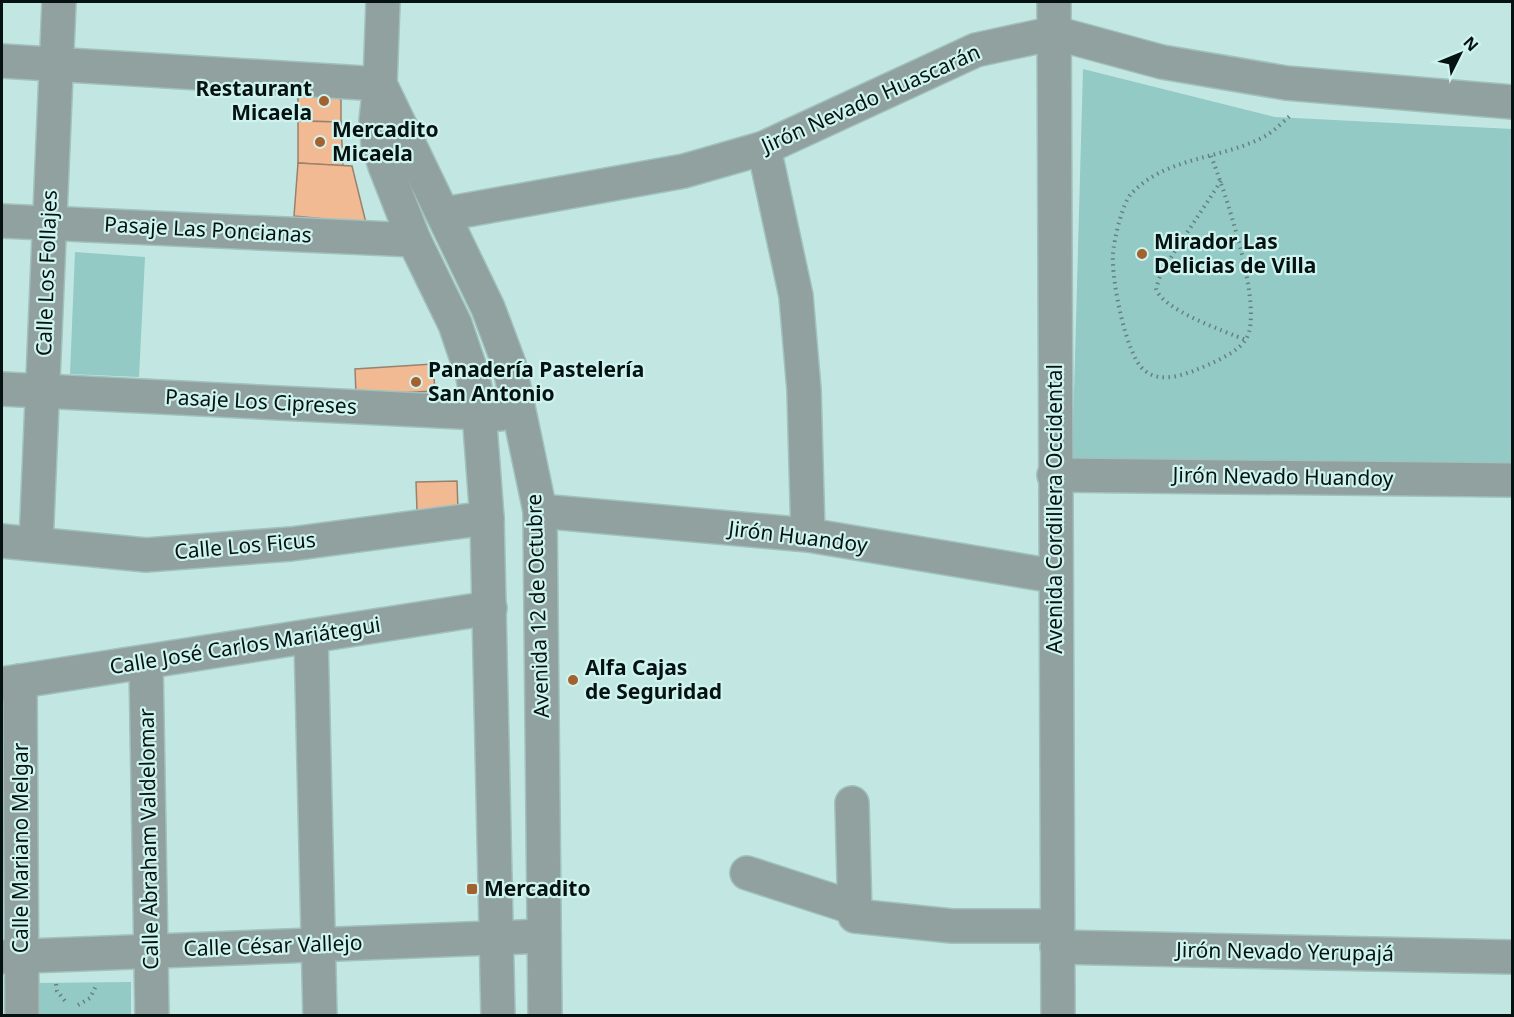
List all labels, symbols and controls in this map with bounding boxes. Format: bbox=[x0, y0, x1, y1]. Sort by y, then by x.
north arrow bbox=[1430, 24, 1490, 84]
text: N bbox=[1458, 32, 1483, 56]
street label: Jirón Nevado Huascarán bbox=[755, 37, 984, 160]
place label: Restaurant Micaela bbox=[195, 74, 312, 126]
marker: Restaurant Micaela bbox=[317, 94, 331, 108]
place label: Mercadito Micaela bbox=[332, 115, 439, 167]
marker: Mercadito Micaela bbox=[313, 135, 327, 149]
street label: Calle Los Follajes bbox=[29, 190, 63, 356]
street label: Pasaje Las Poncianas bbox=[104, 210, 313, 248]
place label: Mirador Las Delicias de Villa bbox=[1154, 227, 1316, 279]
marker: Mirador Las Delicias de Villa bbox=[1135, 247, 1149, 261]
place label: Panadería Pastelería San Antonio bbox=[428, 355, 644, 407]
street label: Avenida Cordillera Occidental bbox=[1040, 364, 1068, 654]
marker: Panadería Pastelería San Antonio bbox=[409, 375, 423, 389]
street label: Pasaje Los Cipreses bbox=[164, 382, 358, 420]
street label: Jirón Nevado Huandoy bbox=[1170, 460, 1394, 492]
street label: Avenida 12 de Octubre bbox=[519, 493, 555, 719]
street label: Jirón Huandoy bbox=[725, 513, 869, 558]
street label: Calle Los Ficus bbox=[173, 525, 317, 565]
street label: Calle José Carlos Mariátegui bbox=[107, 610, 382, 680]
place label: Alfa Cajas de Seguridad bbox=[585, 653, 722, 705]
marker: Alfa Cajas de Seguridad bbox=[566, 673, 580, 687]
street label: Calle Abraham Valdelomar bbox=[132, 708, 164, 970]
street label: Calle Mariano Melgar bbox=[6, 742, 34, 953]
place label: Mercadito bbox=[484, 874, 591, 902]
marker: Mercadito bbox=[465, 882, 479, 896]
street label: Calle César Vallejo bbox=[183, 928, 363, 962]
street label: Jirón Nevado Yerupajá bbox=[1174, 935, 1394, 967]

